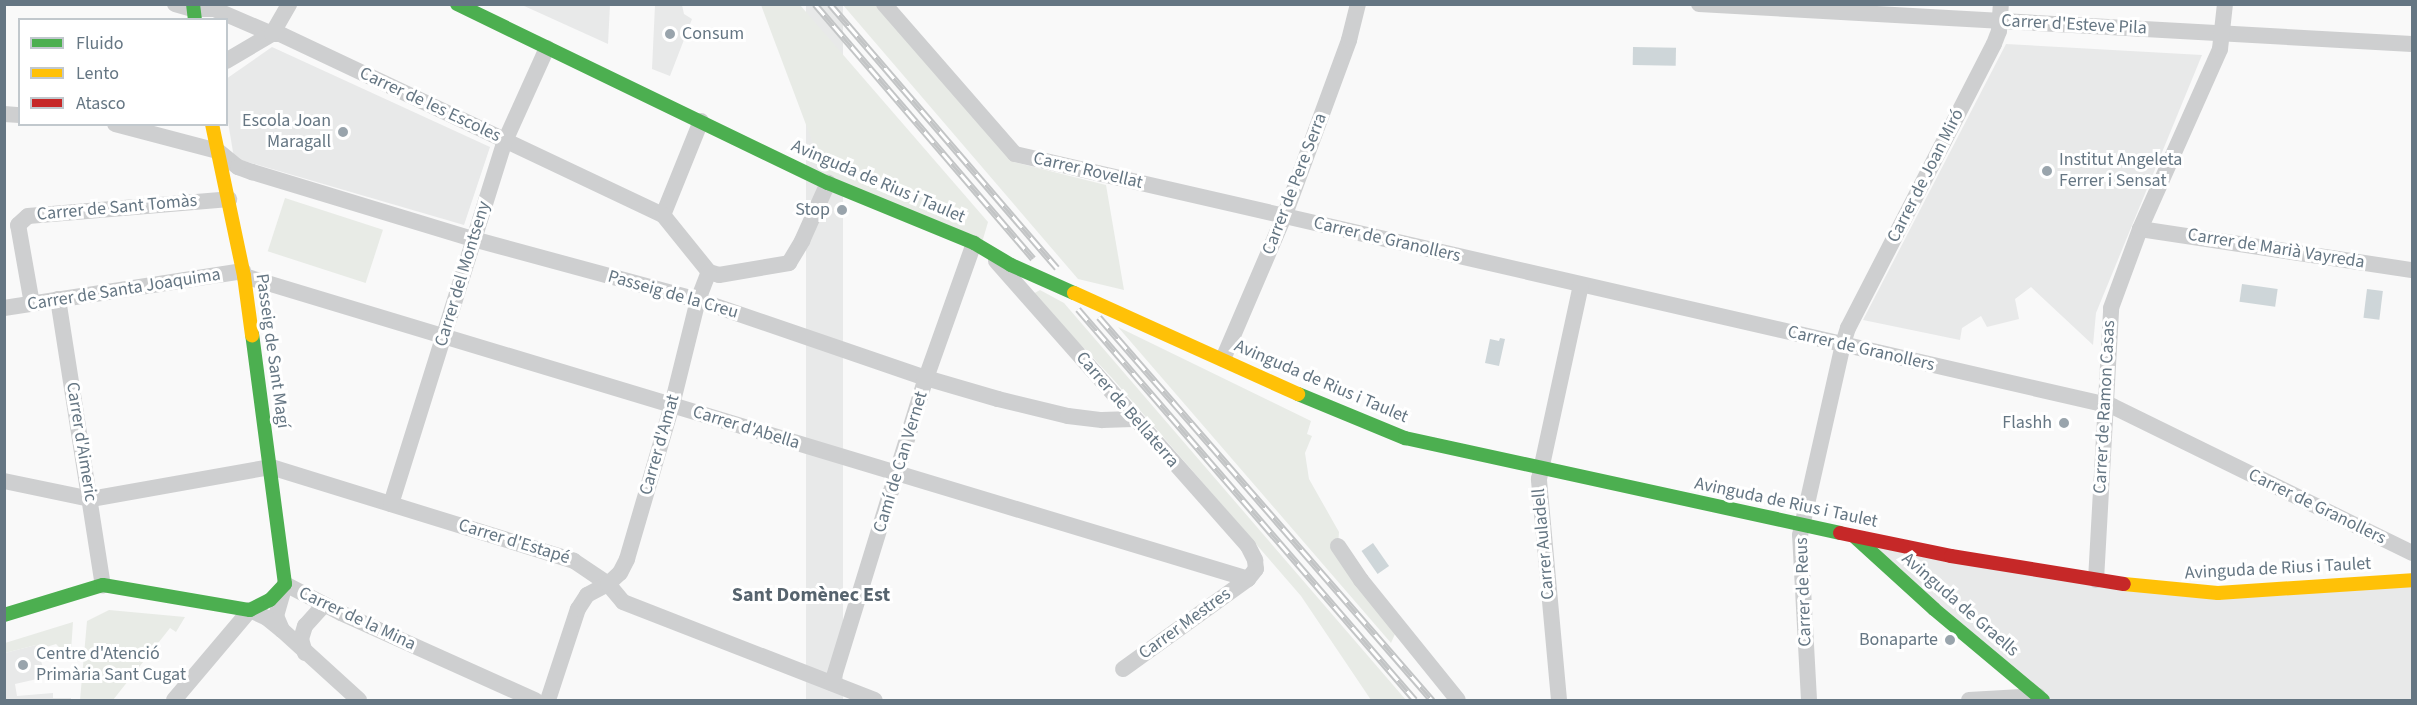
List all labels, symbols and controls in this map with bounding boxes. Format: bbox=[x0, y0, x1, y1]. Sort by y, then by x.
street label: Carrer d'Esteve Pila bbox=[2001, 10, 2147, 40]
legend bbox=[18, 18, 228, 126]
place label: Consum bbox=[682, 23, 744, 45]
marker: Consum bbox=[663, 27, 677, 41]
text: Fluido bbox=[76, 31, 123, 56]
text: Lento bbox=[76, 61, 119, 86]
street label: Carrer de les Escoles bbox=[356, 63, 504, 147]
text: Atasco bbox=[76, 91, 125, 116]
street label: Carrer de Joan Miró bbox=[1883, 106, 1969, 246]
street label: Carrer de Pere Serra bbox=[1258, 110, 1332, 258]
place label: Escola Joan Maragall bbox=[242, 111, 331, 154]
marker: Escola Joan Maragall bbox=[336, 125, 350, 139]
street label: Avinguda de Rius i Taulet bbox=[788, 136, 968, 228]
street label: Carrer Rovellat bbox=[1031, 148, 1145, 194]
place label: Institut Angeleta Ferrer i Sensat bbox=[2059, 150, 2182, 192]
marker: Institut Angeleta Ferrer i Sensat bbox=[2040, 164, 2054, 178]
street label: Carrer de Sant Tomàs bbox=[36, 190, 198, 226]
street label: Carrer del Montseny bbox=[431, 199, 495, 349]
place label: Stop bbox=[795, 199, 830, 221]
marker: Stop bbox=[835, 203, 849, 217]
street label: Carrer de Granollers bbox=[1311, 213, 1463, 267]
street label: Carrer de Marià Vayreda bbox=[2186, 224, 2366, 274]
street label: Carrer de Santa Joaquima bbox=[26, 264, 222, 316]
street label: Passeig de la Creu bbox=[605, 266, 741, 324]
street label: Passeig de Sant Magí bbox=[250, 272, 294, 430]
street label: Carrer de Ramon Casas bbox=[2090, 320, 2120, 494]
street label: Carrer de Granollers bbox=[1785, 322, 1937, 376]
street label: Avinguda de Rius i Taulet bbox=[1231, 336, 1411, 428]
street label: Carrer de Bellaterra bbox=[1071, 348, 1183, 472]
street label: Carrer d'Aimeric bbox=[61, 381, 101, 503]
street label: Camí de Can Vernet bbox=[869, 389, 933, 535]
street label: Carrer d'Amat bbox=[635, 392, 685, 498]
street label: Carrer d'Abella bbox=[690, 401, 802, 455]
place label: Flashh bbox=[2002, 412, 2052, 434]
marker: Flashh bbox=[2057, 416, 2071, 430]
street label: Carrer de Granollers bbox=[2245, 464, 2389, 550]
street label: Avinguda de Rius i Taulet bbox=[1692, 473, 1880, 533]
street label: Carrer Auladell bbox=[1528, 487, 1560, 601]
street label: Carrer d'Estapé bbox=[456, 515, 572, 569]
street label: Carrer de Reus bbox=[1791, 537, 1817, 647]
street label: Avinguda de Graells bbox=[1897, 548, 2023, 662]
street label: Avinguda de Rius i Taulet bbox=[2184, 553, 2372, 585]
street label: Carrer de la Mina bbox=[295, 582, 419, 656]
district label: Sant Domènec Est bbox=[732, 583, 890, 607]
street label: Carrer Mestres bbox=[1135, 583, 1235, 665]
place label: Bonaparte bbox=[1859, 629, 1938, 651]
marker: Bonaparte bbox=[1943, 633, 1957, 647]
place label: Centre d'Atenció Primària Sant Cugat bbox=[36, 644, 186, 686]
marker: Centre d'Atenció Primària Sant Cugat bbox=[14, 656, 32, 674]

